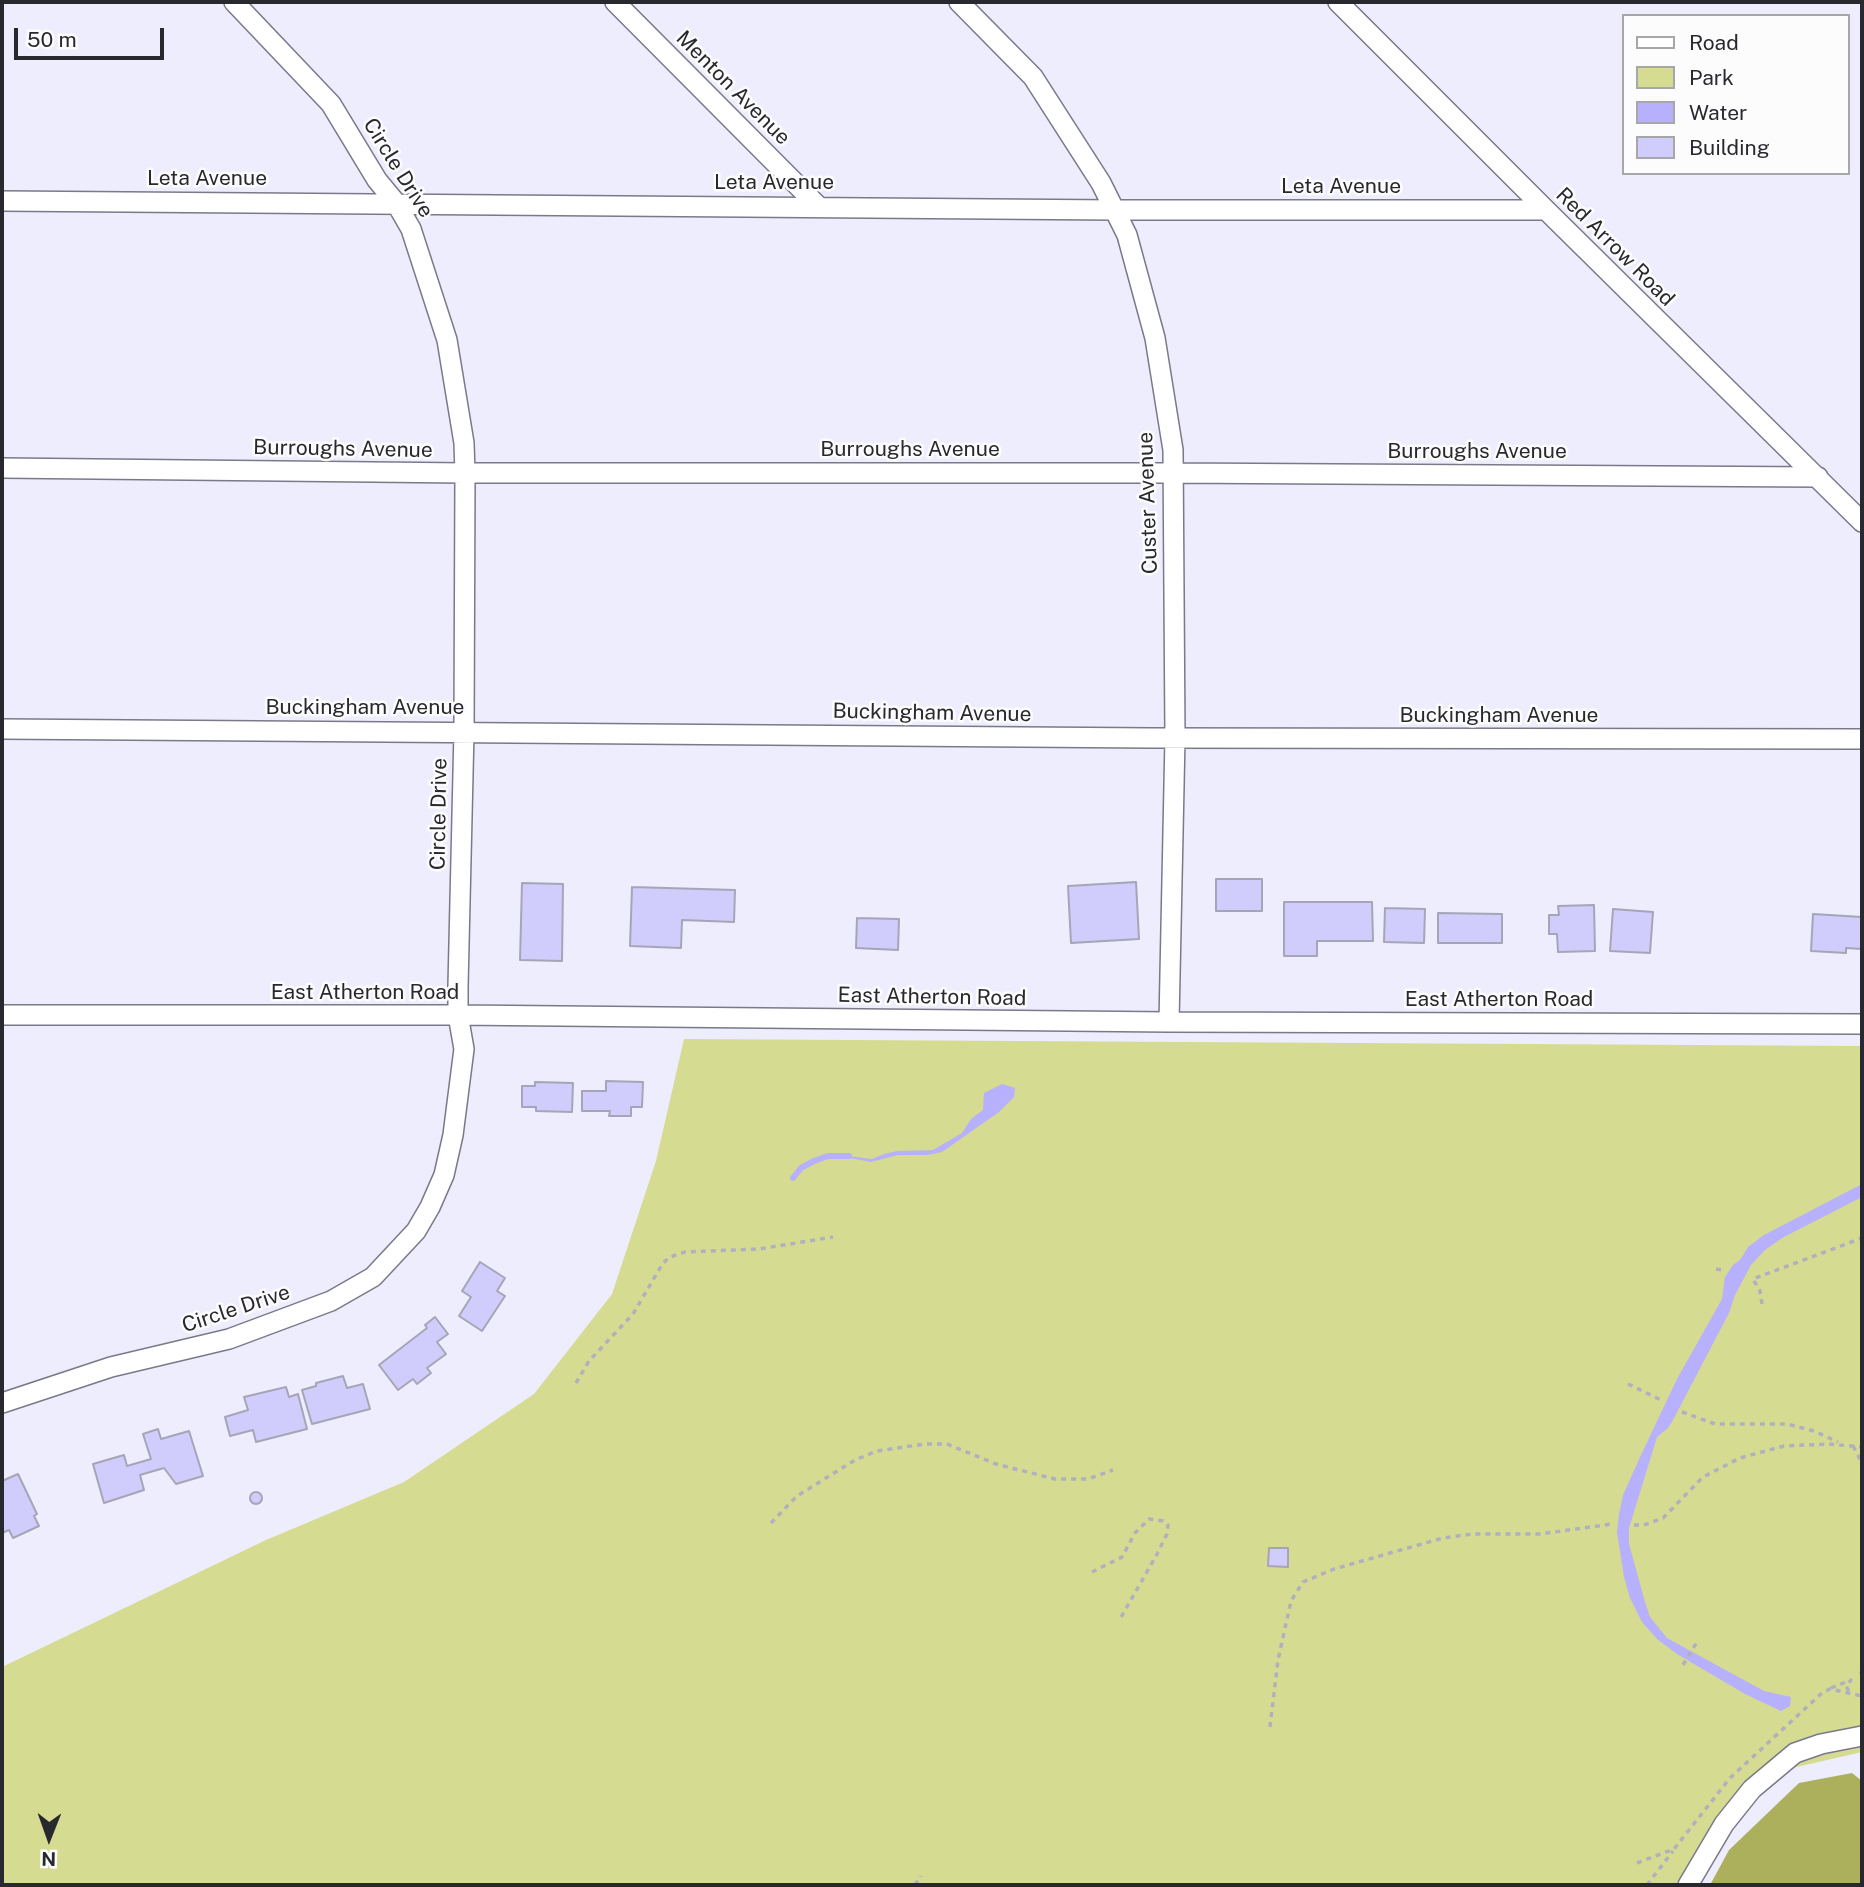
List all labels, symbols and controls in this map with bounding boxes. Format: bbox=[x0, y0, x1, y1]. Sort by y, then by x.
scale bar bbox=[18, 14, 168, 58]
legend bbox=[1622, 14, 1850, 175]
street label: Menton Avenue bbox=[671, 26, 795, 150]
text: 50 m bbox=[27, 27, 77, 52]
text: Road bbox=[1689, 30, 1739, 55]
text: Park bbox=[1689, 65, 1734, 90]
text: Water bbox=[1689, 100, 1747, 125]
street label: Circle Drive bbox=[358, 114, 438, 222]
text: Building bbox=[1689, 135, 1770, 160]
street label: Leta Avenue bbox=[147, 166, 267, 192]
street label: Leta Avenue bbox=[714, 170, 834, 196]
street label: Leta Avenue bbox=[1281, 174, 1401, 200]
street label: Red Arrow Road bbox=[1550, 182, 1680, 312]
street label: Custer Avenue bbox=[1133, 431, 1163, 575]
street label: Burroughs Avenue bbox=[253, 435, 433, 463]
street label: Burroughs Avenue bbox=[820, 437, 1000, 463]
street label: Burroughs Avenue bbox=[1387, 439, 1567, 465]
street label: Buckingham Avenue bbox=[266, 695, 464, 721]
street label: Buckingham Avenue bbox=[832, 699, 1032, 727]
street label: Buckingham Avenue bbox=[1400, 703, 1598, 729]
street label: Circle Drive bbox=[425, 758, 453, 870]
street label: East Atherton Road bbox=[271, 980, 459, 1006]
street label: East Atherton Road bbox=[837, 983, 1027, 1011]
street label: East Atherton Road bbox=[1405, 987, 1593, 1013]
street label: Circle Drive bbox=[179, 1280, 293, 1338]
north arrow bbox=[14, 1803, 84, 1873]
text: N bbox=[41, 1848, 56, 1870]

